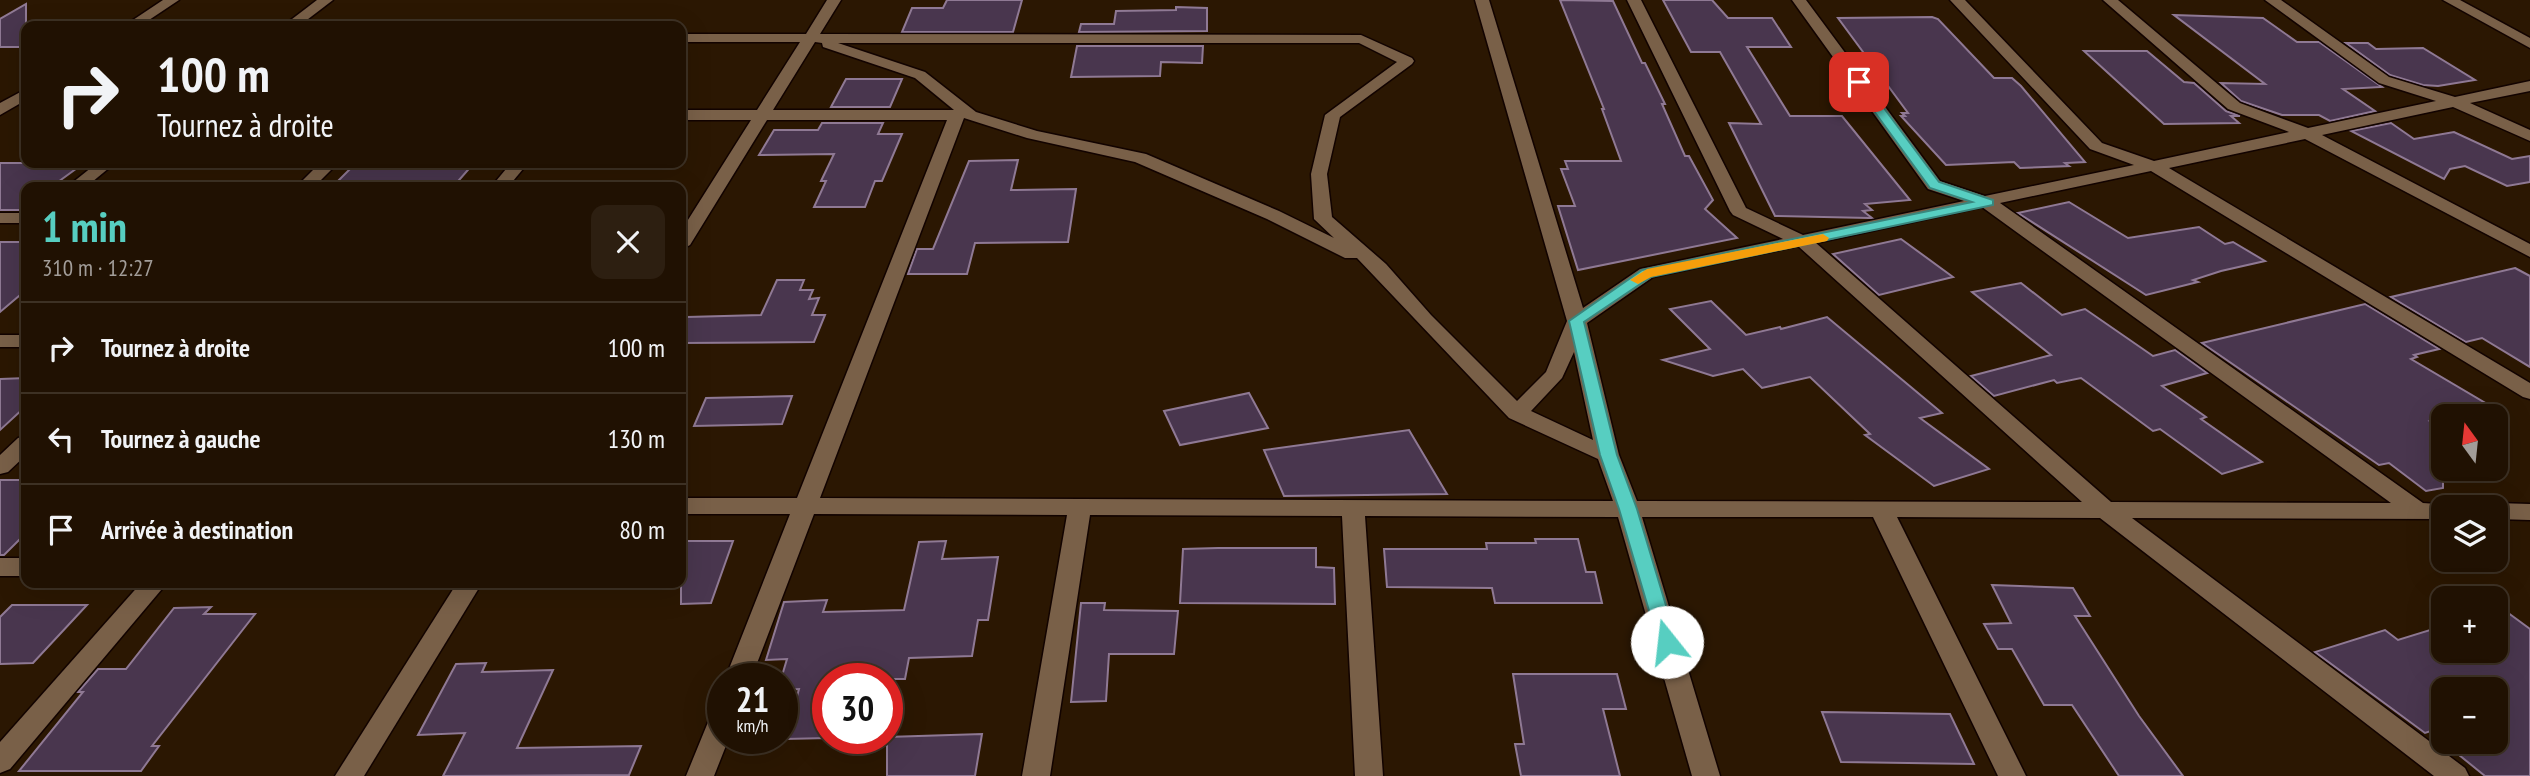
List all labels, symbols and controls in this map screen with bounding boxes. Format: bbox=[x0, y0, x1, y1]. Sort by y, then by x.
text: 100 m bbox=[157, 42, 270, 106]
icon: right bbox=[42, 49, 133, 140]
pin bbox=[1829, 52, 1889, 112]
icon: arrive bbox=[1840, 63, 1878, 101]
text: Tournez à droite bbox=[157, 104, 334, 146]
text: 1 min bbox=[42, 199, 127, 254]
button: close bbox=[591, 205, 665, 279]
text: 310 m · 12:27 bbox=[42, 253, 154, 282]
icon: right bbox=[42, 329, 80, 367]
text: Tournez à droite bbox=[101, 331, 250, 364]
text: 100 m bbox=[607, 331, 665, 364]
north arrow bbox=[2431, 404, 2508, 481]
map controls bbox=[2431, 404, 2508, 754]
icon: left bbox=[42, 420, 80, 458]
text: Tournez à gauche bbox=[101, 422, 261, 455]
text: 130 m bbox=[607, 422, 665, 455]
button: layers bbox=[2431, 495, 2508, 572]
icon: arrive bbox=[42, 511, 80, 549]
text: Arrivée à destination bbox=[101, 513, 293, 546]
text: 80 m bbox=[619, 513, 665, 546]
button: + bbox=[2431, 586, 2508, 663]
position arrow bbox=[1630, 605, 1704, 679]
speed limit sign: 30 bbox=[812, 663, 903, 754]
text: 21 bbox=[736, 676, 769, 722]
button: − bbox=[2431, 677, 2508, 754]
text: km/h bbox=[737, 714, 768, 737]

